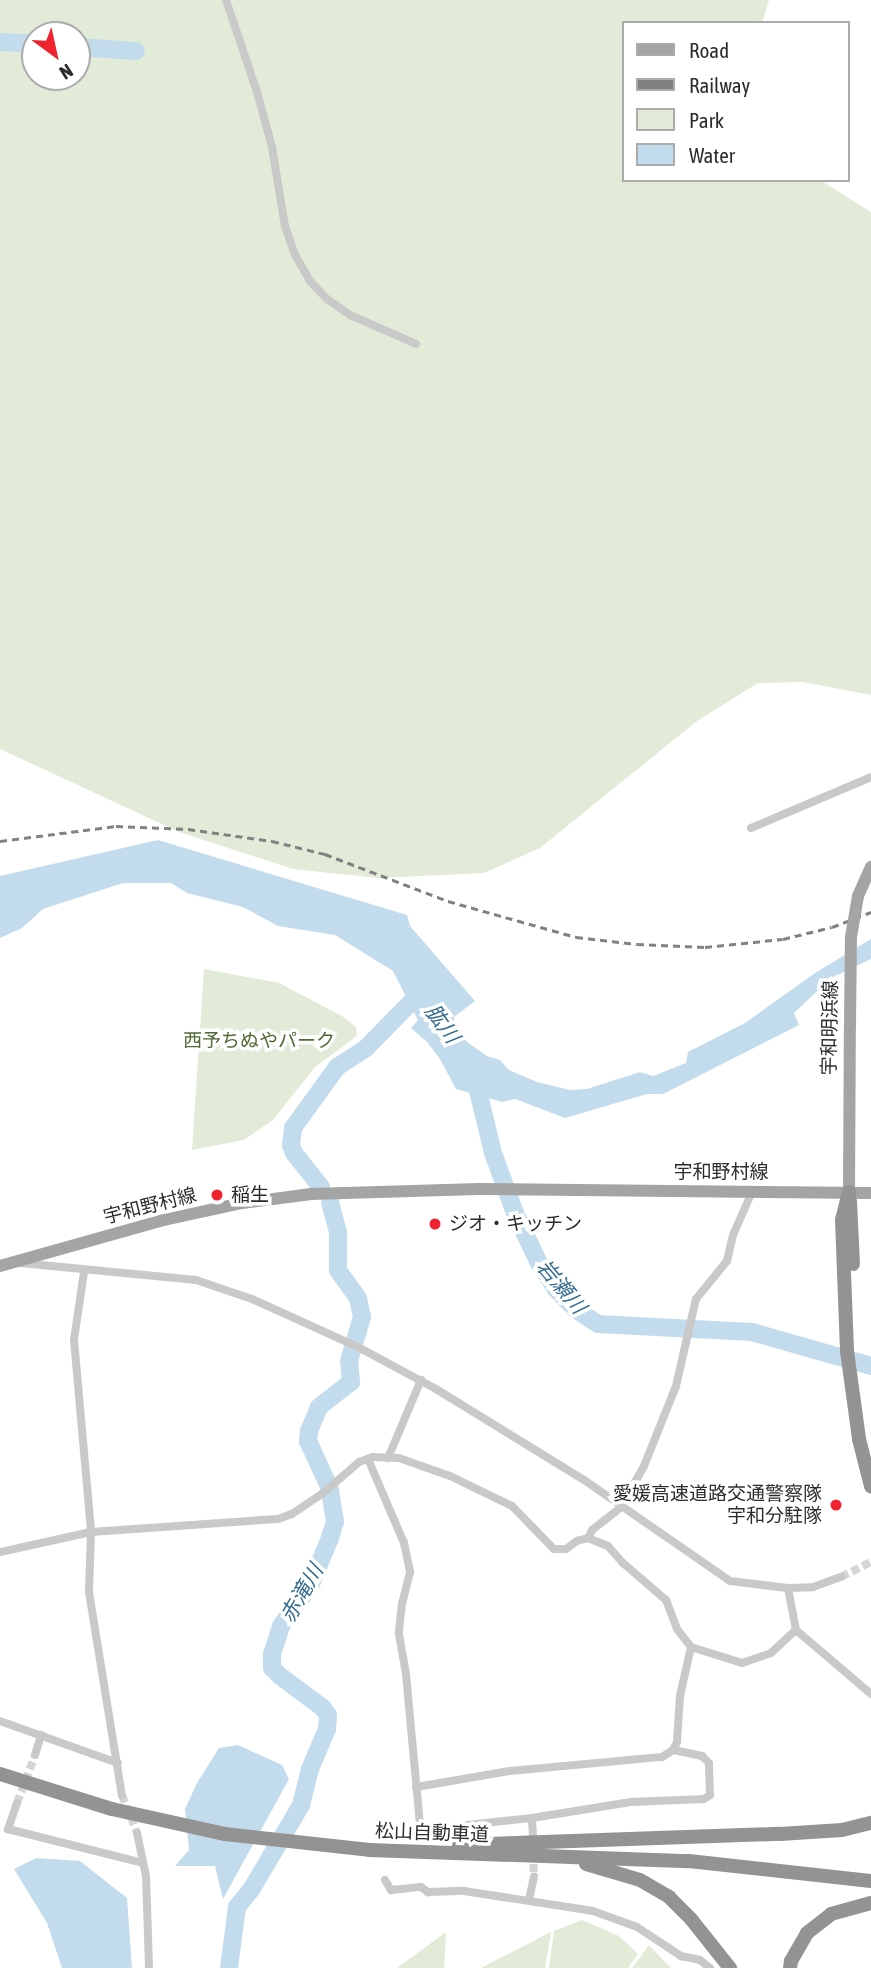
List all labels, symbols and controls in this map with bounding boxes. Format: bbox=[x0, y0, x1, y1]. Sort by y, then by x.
north arrow bbox=[21, 21, 91, 91]
legend bbox=[622, 21, 850, 182]
text: Road bbox=[689, 38, 729, 62]
text: N bbox=[56, 60, 77, 84]
text: Railway bbox=[689, 73, 750, 97]
text: Park bbox=[689, 108, 724, 132]
text: Water bbox=[689, 143, 735, 167]
street label: 宇和明浜線 bbox=[818, 980, 842, 1076]
water label: 肱川 bbox=[420, 999, 466, 1047]
park label: 西予ちぬやパーク bbox=[183, 1030, 335, 1052]
street label: 宇和野村線 bbox=[674, 1161, 768, 1183]
street label: 宇和野村線 bbox=[101, 1183, 199, 1229]
place label: 稲生 bbox=[231, 1184, 269, 1206]
marker: 稲生 bbox=[209, 1187, 225, 1203]
place label: ジオ・キッチン bbox=[449, 1213, 582, 1235]
marker: ジオ・キッチン bbox=[427, 1216, 443, 1232]
water label: 岩瀬川 bbox=[532, 1254, 592, 1318]
place label: 愛媛高速道路交通警察隊 宇和分駐隊 bbox=[613, 1483, 822, 1527]
marker: 愛媛高速道路交通警察隊 宇和分駐隊 bbox=[828, 1497, 844, 1513]
water label: 赤滝川 bbox=[274, 1559, 328, 1627]
street label: 松山自動車道 bbox=[375, 1820, 489, 1846]

